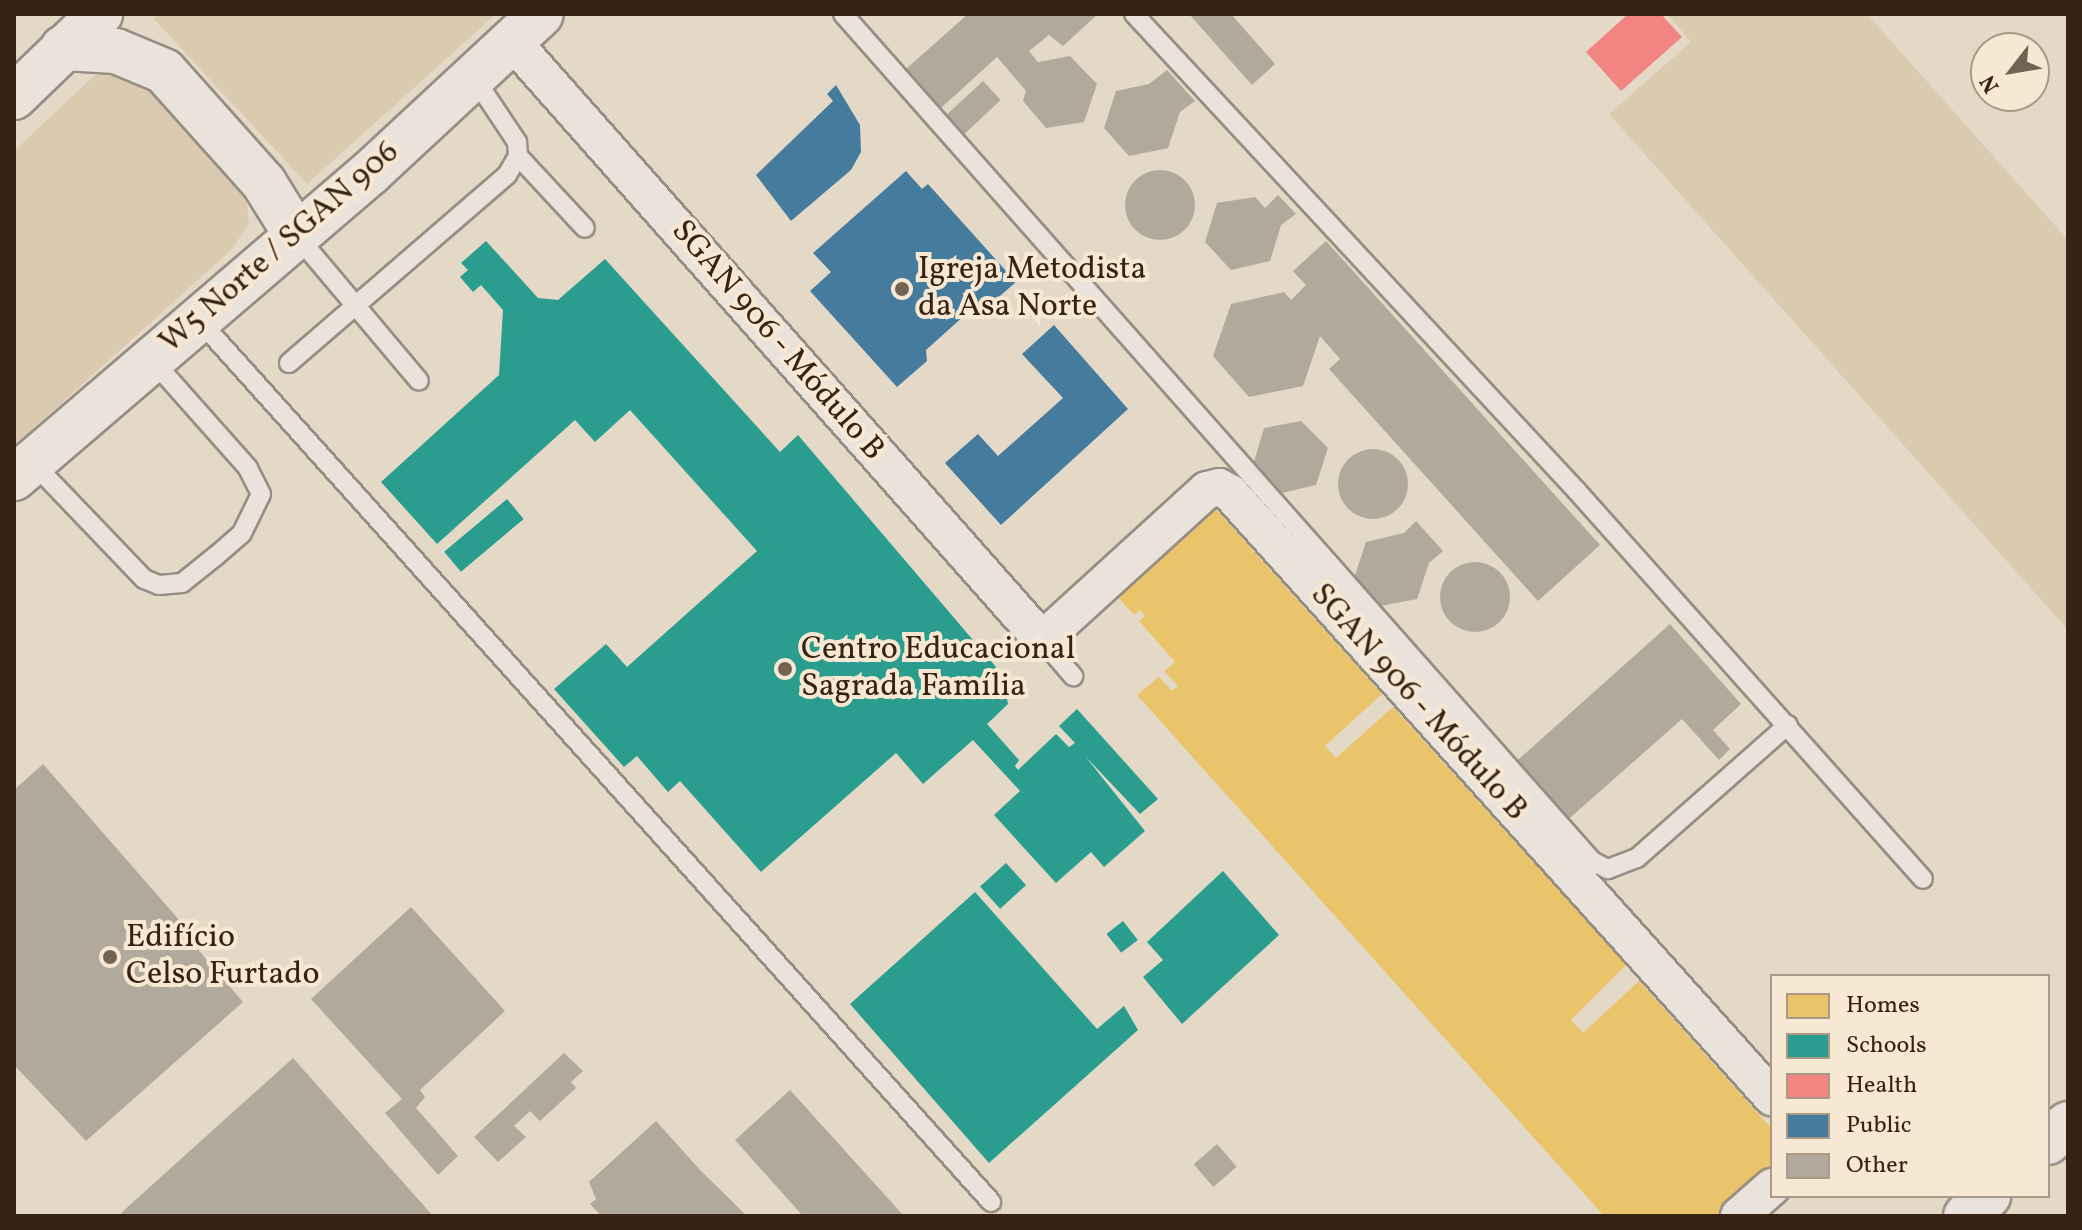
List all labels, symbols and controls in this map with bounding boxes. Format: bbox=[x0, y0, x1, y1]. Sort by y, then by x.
north arrow bbox=[1970, 32, 2050, 112]
text: N bbox=[1973, 69, 2008, 98]
street label: W5 Norte / SGAN 906 bbox=[153, 134, 407, 362]
street label: SGAN 906 - Módulo B bbox=[662, 212, 892, 470]
place label: Igreja Metodista da Asa Norte bbox=[918, 252, 1146, 327]
marker: Igreja Metodista da Asa Norte bbox=[893, 280, 911, 298]
street label: SGAN 906 - Módulo B bbox=[1301, 576, 1535, 830]
place label: Centro Educacional Sagrada Família bbox=[801, 632, 1075, 707]
marker: Centro Educacional Sagrada Família bbox=[776, 660, 794, 678]
place label: Edifício Celso Furtado bbox=[126, 920, 319, 995]
marker: Edifício Celso Furtado bbox=[101, 948, 119, 966]
legend bbox=[1770, 974, 2050, 1198]
text: Homes bbox=[1846, 989, 1920, 1023]
text: Schools bbox=[1846, 1029, 1926, 1063]
text: Health bbox=[1846, 1069, 1917, 1103]
text: Public bbox=[1846, 1109, 1912, 1143]
text: Other bbox=[1846, 1149, 1908, 1183]

